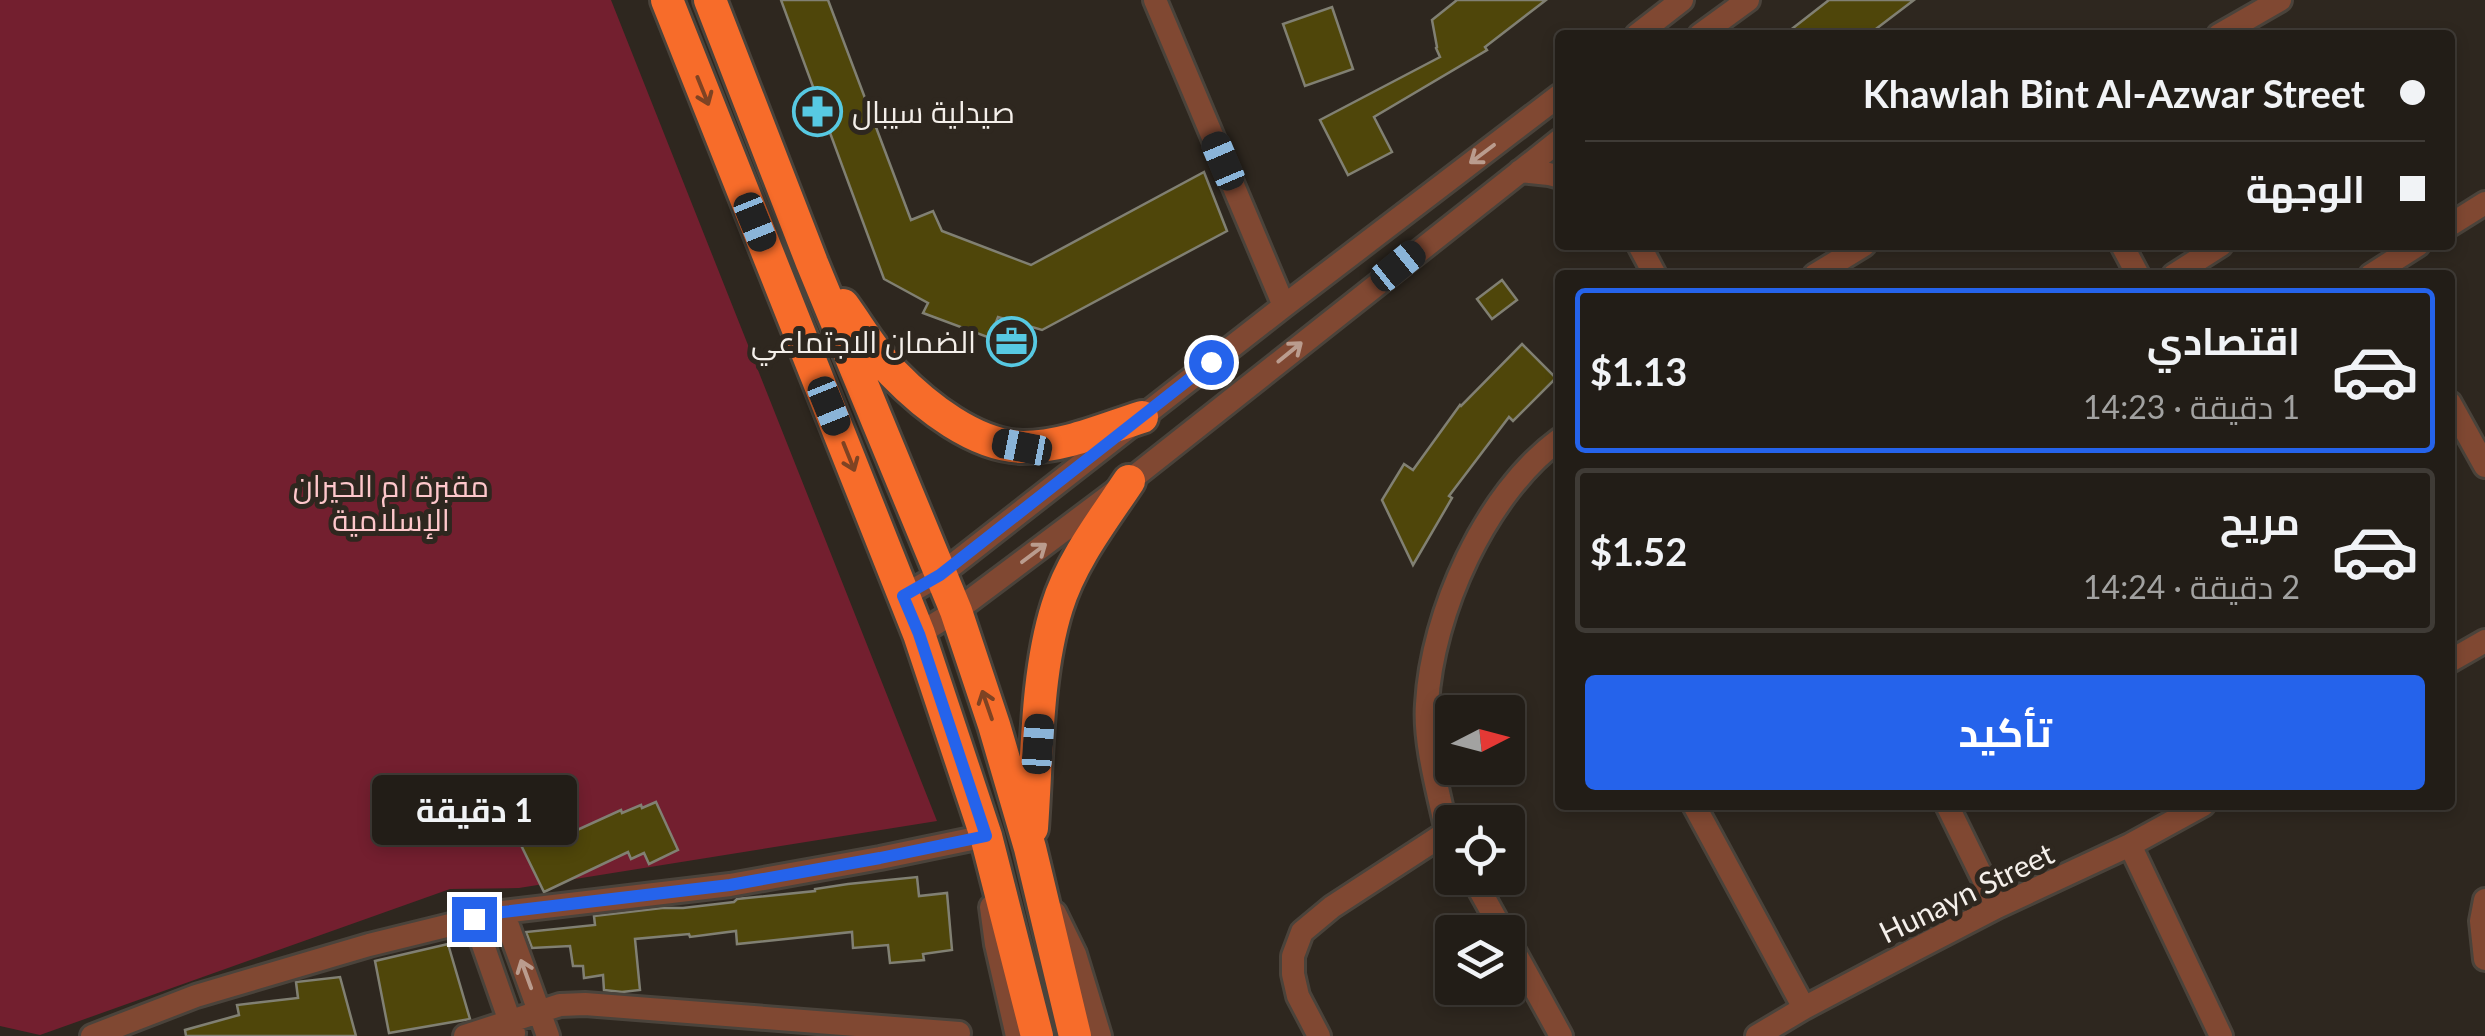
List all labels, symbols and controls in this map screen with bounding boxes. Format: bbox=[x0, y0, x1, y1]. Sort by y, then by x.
text: Khawlah Bint Al-Azwar Street bbox=[1863, 70, 2365, 116]
one-way arrow bbox=[695, 75, 713, 105]
pharmacy icon: صيدلية سيبال bbox=[791, 85, 843, 137]
place label: صيدلية سيبال bbox=[852, 93, 1015, 130]
car bbox=[1197, 128, 1249, 194]
one-way arrow bbox=[1470, 143, 1496, 165]
text: الوجهة bbox=[2246, 165, 2365, 211]
car bbox=[730, 189, 780, 255]
car bbox=[1365, 235, 1431, 297]
office icon: الضمان الاجتماعي bbox=[985, 315, 1037, 367]
text: اقتصادي bbox=[2147, 317, 2300, 363]
place label: الضمان الاجتماعي bbox=[751, 323, 976, 366]
icon: car bbox=[2330, 326, 2420, 416]
route start bbox=[1189, 340, 1234, 385]
one-way arrow bbox=[1276, 341, 1302, 363]
text: $1.13 bbox=[1590, 348, 1687, 394]
car bbox=[804, 373, 854, 439]
text: 1 دقيقة · 14:23 bbox=[2083, 387, 2300, 426]
car bbox=[990, 427, 1054, 467]
one-way arrow bbox=[842, 442, 860, 472]
park label: مقبرة ام الحيران الإسلامية bbox=[293, 467, 489, 539]
text: مريح bbox=[2220, 497, 2300, 543]
icon: car bbox=[2330, 506, 2420, 596]
text: $1.52 bbox=[1590, 528, 1687, 574]
one-way arrow bbox=[1020, 542, 1047, 563]
text: 2 دقيقة · 14:24 bbox=[2083, 567, 2300, 606]
button: تأكيد bbox=[1585, 675, 2425, 790]
one-way arrow bbox=[977, 690, 995, 722]
north arrow bbox=[1435, 695, 1525, 785]
map controls bbox=[1435, 695, 1525, 1005]
car bbox=[1021, 713, 1055, 775]
callout: 1 دقيقة bbox=[372, 774, 576, 844]
text: 1 دقيقة bbox=[416, 790, 533, 829]
button: locate bbox=[1435, 805, 1525, 895]
street label: Hunayn Street bbox=[1873, 834, 2059, 950]
route end bbox=[452, 897, 497, 942]
button: layers bbox=[1435, 915, 1525, 1005]
one-way arrow bbox=[516, 960, 534, 991]

